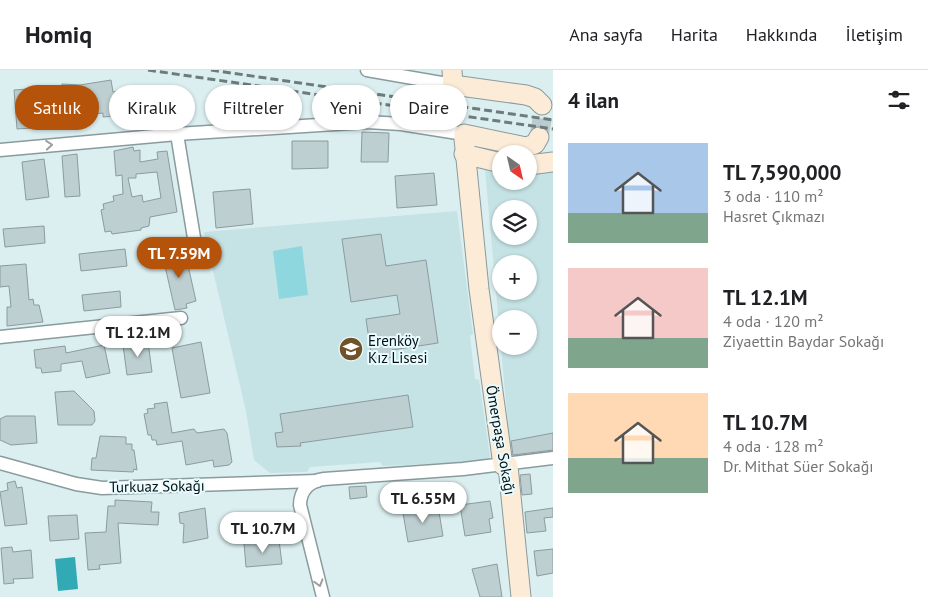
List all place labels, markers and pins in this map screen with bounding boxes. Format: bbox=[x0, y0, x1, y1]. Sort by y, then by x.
pin: TL 7.59M bbox=[127, 236, 231, 279]
pin: TL 12.1M bbox=[86, 316, 190, 358]
place label: Erenköy Kız Lisesi bbox=[368, 331, 427, 367]
school or university icon: Erenköy Kız Lisesi bbox=[338, 336, 364, 362]
pin: TL 6.55M bbox=[371, 482, 475, 524]
pin: TL 10.7M bbox=[211, 512, 315, 554]

